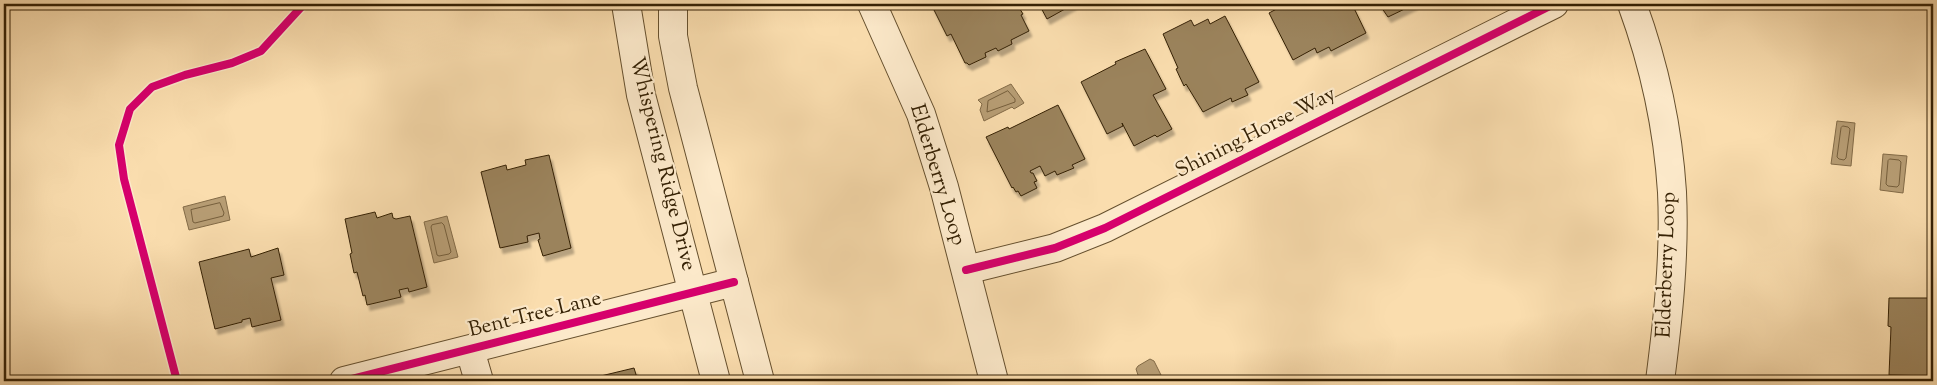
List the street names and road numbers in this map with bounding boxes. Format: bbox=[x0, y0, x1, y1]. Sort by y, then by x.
street label: Whispering Ridge Drive bbox=[621, 54, 703, 274]
street label: Shining Horse Way bbox=[1171, 79, 1342, 186]
street label: Elderberry Loop bbox=[901, 101, 973, 249]
street label: Elderberry Loop bbox=[1649, 191, 1685, 339]
street label: Bent Tree Lane bbox=[465, 284, 605, 346]

